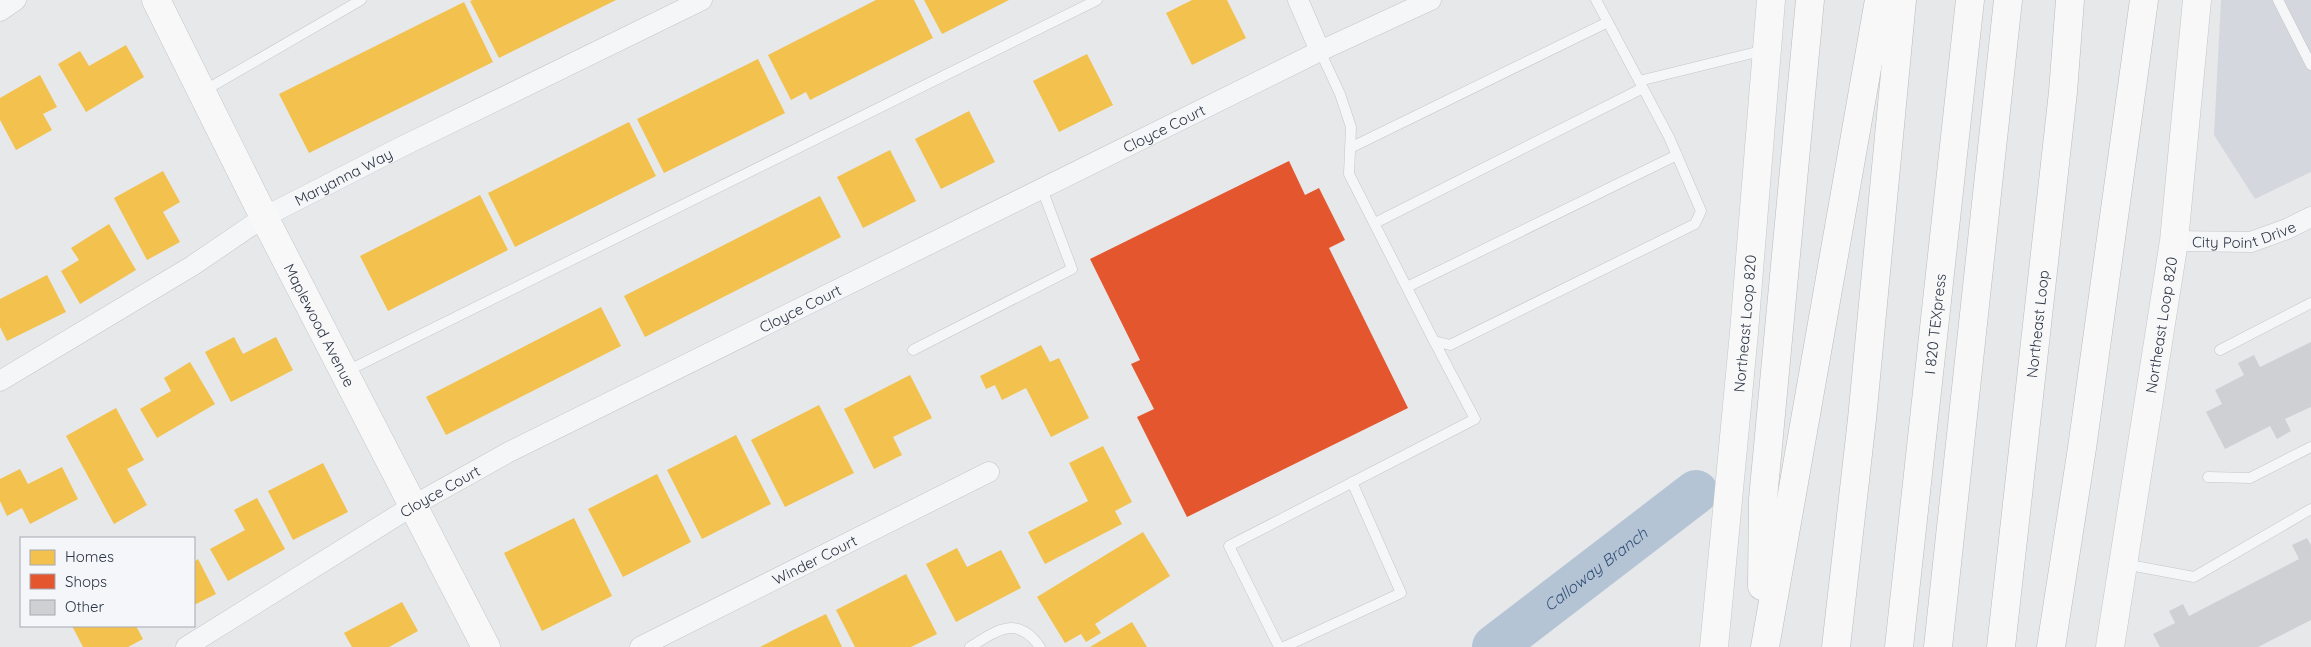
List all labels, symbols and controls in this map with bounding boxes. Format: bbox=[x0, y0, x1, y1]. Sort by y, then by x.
street label: Cloyce Court bbox=[1120, 100, 1208, 156]
street label: Maryanna Way bbox=[291, 144, 395, 209]
street label: City Point Drive bbox=[2192, 217, 2299, 252]
street label: Northeast Loop 820 bbox=[1729, 254, 1760, 393]
street label: Northeast Loop 820 bbox=[2141, 255, 2181, 395]
street label: Maplewood Avenue bbox=[280, 260, 360, 390]
street label: Northeast Loop bbox=[2022, 269, 2053, 379]
street label: I 820 TEXpress bbox=[1919, 273, 1949, 375]
street label: Cloyce Court bbox=[756, 280, 844, 336]
street label: Cloyce Court bbox=[396, 461, 483, 521]
water label: Calloway Branch bbox=[1540, 523, 1652, 615]
street label: Winder Court bbox=[769, 530, 860, 589]
legend bbox=[20, 537, 195, 627]
text: Homes bbox=[65, 547, 114, 566]
text: Shops bbox=[65, 572, 107, 591]
text: Other bbox=[65, 597, 105, 616]

